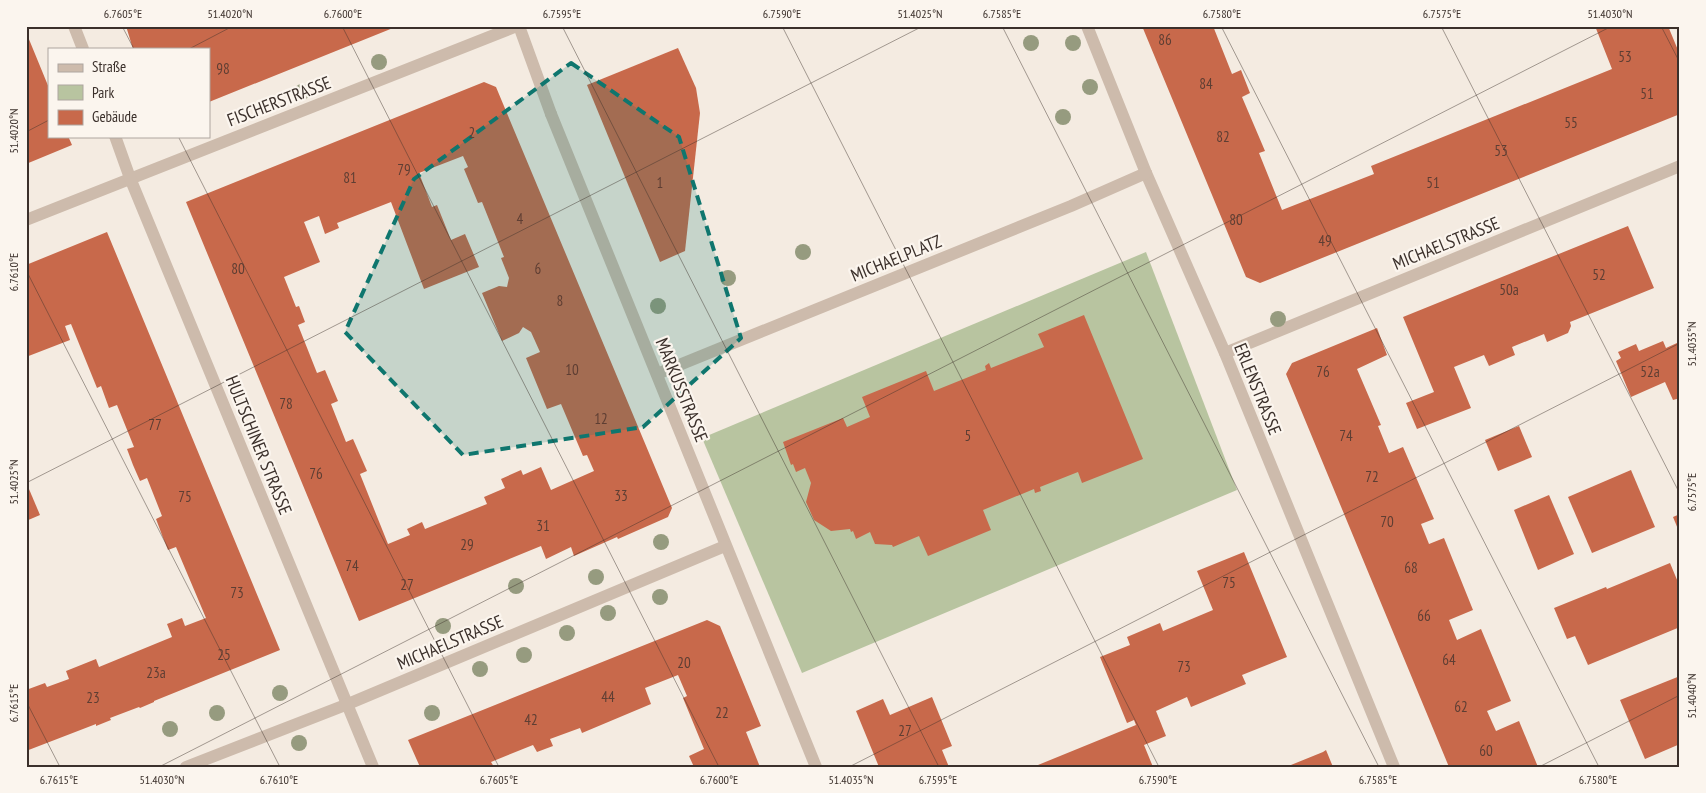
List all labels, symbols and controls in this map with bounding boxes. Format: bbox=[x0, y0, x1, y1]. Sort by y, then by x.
text: 6.7605°E bbox=[104, 6, 142, 21]
text: 51.4020°N bbox=[207, 6, 253, 21]
text: 6.7600°E bbox=[324, 6, 362, 21]
text: 6.7595°E bbox=[543, 6, 581, 21]
text: 6.7590°E bbox=[763, 6, 801, 21]
text: 51.4025°N bbox=[897, 6, 943, 21]
text: 6.7585°E bbox=[983, 6, 1021, 21]
text: 6.7580°E bbox=[1203, 6, 1241, 21]
text: 6.7575°E bbox=[1423, 6, 1461, 21]
text: 51.4030°N bbox=[1587, 6, 1633, 21]
house number: 86 bbox=[1158, 30, 1172, 49]
house number: 53 bbox=[1618, 47, 1632, 66]
legend bbox=[48, 48, 210, 138]
text: Straße bbox=[92, 57, 126, 76]
house number: 98 bbox=[216, 59, 230, 78]
street label: FISCHERSTRASSE bbox=[224, 71, 334, 131]
house number: 84 bbox=[1199, 74, 1213, 93]
text: Park bbox=[92, 83, 114, 102]
house number: 51 bbox=[1640, 84, 1654, 103]
text: Gebäude bbox=[92, 107, 137, 126]
text: 51.4020°N bbox=[6, 108, 21, 154]
house number: 55 bbox=[1564, 113, 1578, 132]
house number: 2 bbox=[469, 123, 475, 142]
house number: 82 bbox=[1216, 127, 1230, 146]
house number: 53 bbox=[1494, 141, 1508, 160]
house number: 79 bbox=[397, 160, 411, 179]
house number: 81 bbox=[343, 168, 357, 187]
house number: 1 bbox=[657, 173, 663, 192]
house number: 51 bbox=[1426, 173, 1440, 192]
house number: 4 bbox=[517, 209, 524, 228]
house number: 80 bbox=[1229, 210, 1243, 229]
street label: MICHAELSTRASSE bbox=[1389, 211, 1503, 275]
street label: MICHAELPLATZ bbox=[847, 229, 945, 287]
house number: 49 bbox=[1318, 231, 1332, 250]
text: 6.7610°E bbox=[6, 253, 21, 291]
house number: 80 bbox=[231, 259, 245, 278]
house number: 6 bbox=[535, 259, 542, 278]
house number: 52 bbox=[1592, 265, 1606, 284]
house number: 50a bbox=[1499, 280, 1519, 299]
house number: 8 bbox=[557, 291, 563, 310]
text: 51.4035°N bbox=[1684, 321, 1699, 367]
street label: MARKUSSTRASSE bbox=[651, 335, 713, 445]
street label: ERLENSTRASSE bbox=[1229, 340, 1287, 438]
house number: 10 bbox=[565, 360, 579, 379]
house number: 76 bbox=[1316, 362, 1330, 381]
house number: 52a bbox=[1640, 362, 1660, 381]
street label: HULTSCHINER STRASSE bbox=[221, 372, 297, 518]
house number: 78 bbox=[279, 394, 293, 413]
house number: 12 bbox=[594, 409, 608, 428]
house number: 77 bbox=[148, 415, 162, 434]
house number: 5 bbox=[965, 426, 971, 445]
house number: 74 bbox=[1339, 426, 1353, 445]
text: 51.4025°N bbox=[6, 459, 21, 505]
house number: 76 bbox=[309, 464, 323, 483]
house number: 72 bbox=[1365, 467, 1379, 486]
text: 6.7575°E bbox=[1684, 473, 1699, 511]
house number: 33 bbox=[614, 486, 628, 505]
house number: 75 bbox=[178, 487, 192, 506]
house number: 70 bbox=[1380, 512, 1394, 531]
house number: 31 bbox=[536, 516, 550, 535]
house number: 29 bbox=[460, 535, 474, 554]
house number: 74 bbox=[345, 556, 359, 575]
house number: 68 bbox=[1404, 558, 1418, 577]
house number: 75 bbox=[1222, 573, 1236, 592]
house number: 27 bbox=[400, 575, 414, 594]
house number: 73 bbox=[230, 583, 244, 602]
house number: 66 bbox=[1417, 606, 1431, 625]
street label: MICHAELSTRASSE bbox=[394, 609, 506, 675]
house number: 25 bbox=[217, 645, 231, 664]
house number: 64 bbox=[1442, 650, 1456, 669]
house number: 20 bbox=[677, 653, 691, 672]
house number: 73 bbox=[1177, 657, 1191, 676]
house number: 23a bbox=[146, 663, 166, 682]
text: 51.4040°N bbox=[1684, 673, 1699, 719]
text: 6.7615°E bbox=[6, 684, 21, 722]
house number: 44 bbox=[601, 687, 615, 706]
house number: 23 bbox=[86, 688, 100, 707]
house number: 62 bbox=[1454, 697, 1468, 716]
house number: 22 bbox=[715, 703, 729, 722]
house number: 42 bbox=[524, 710, 538, 729]
house number: 27 bbox=[898, 721, 912, 740]
house number: 60 bbox=[1479, 741, 1493, 760]
text: 6.7615°E bbox=[40, 772, 78, 787]
text: 51.4030°N bbox=[139, 772, 185, 787]
text: 6.7610°E bbox=[260, 772, 298, 787]
text: 6.7605°E bbox=[480, 772, 518, 787]
text: 6.7600°E bbox=[700, 772, 738, 787]
text: 51.4035°N bbox=[828, 772, 874, 787]
text: 6.7595°E bbox=[919, 772, 957, 787]
text: 6.7590°E bbox=[1139, 772, 1177, 787]
text: 6.7585°E bbox=[1359, 772, 1397, 787]
text: 6.7580°E bbox=[1579, 772, 1617, 787]

